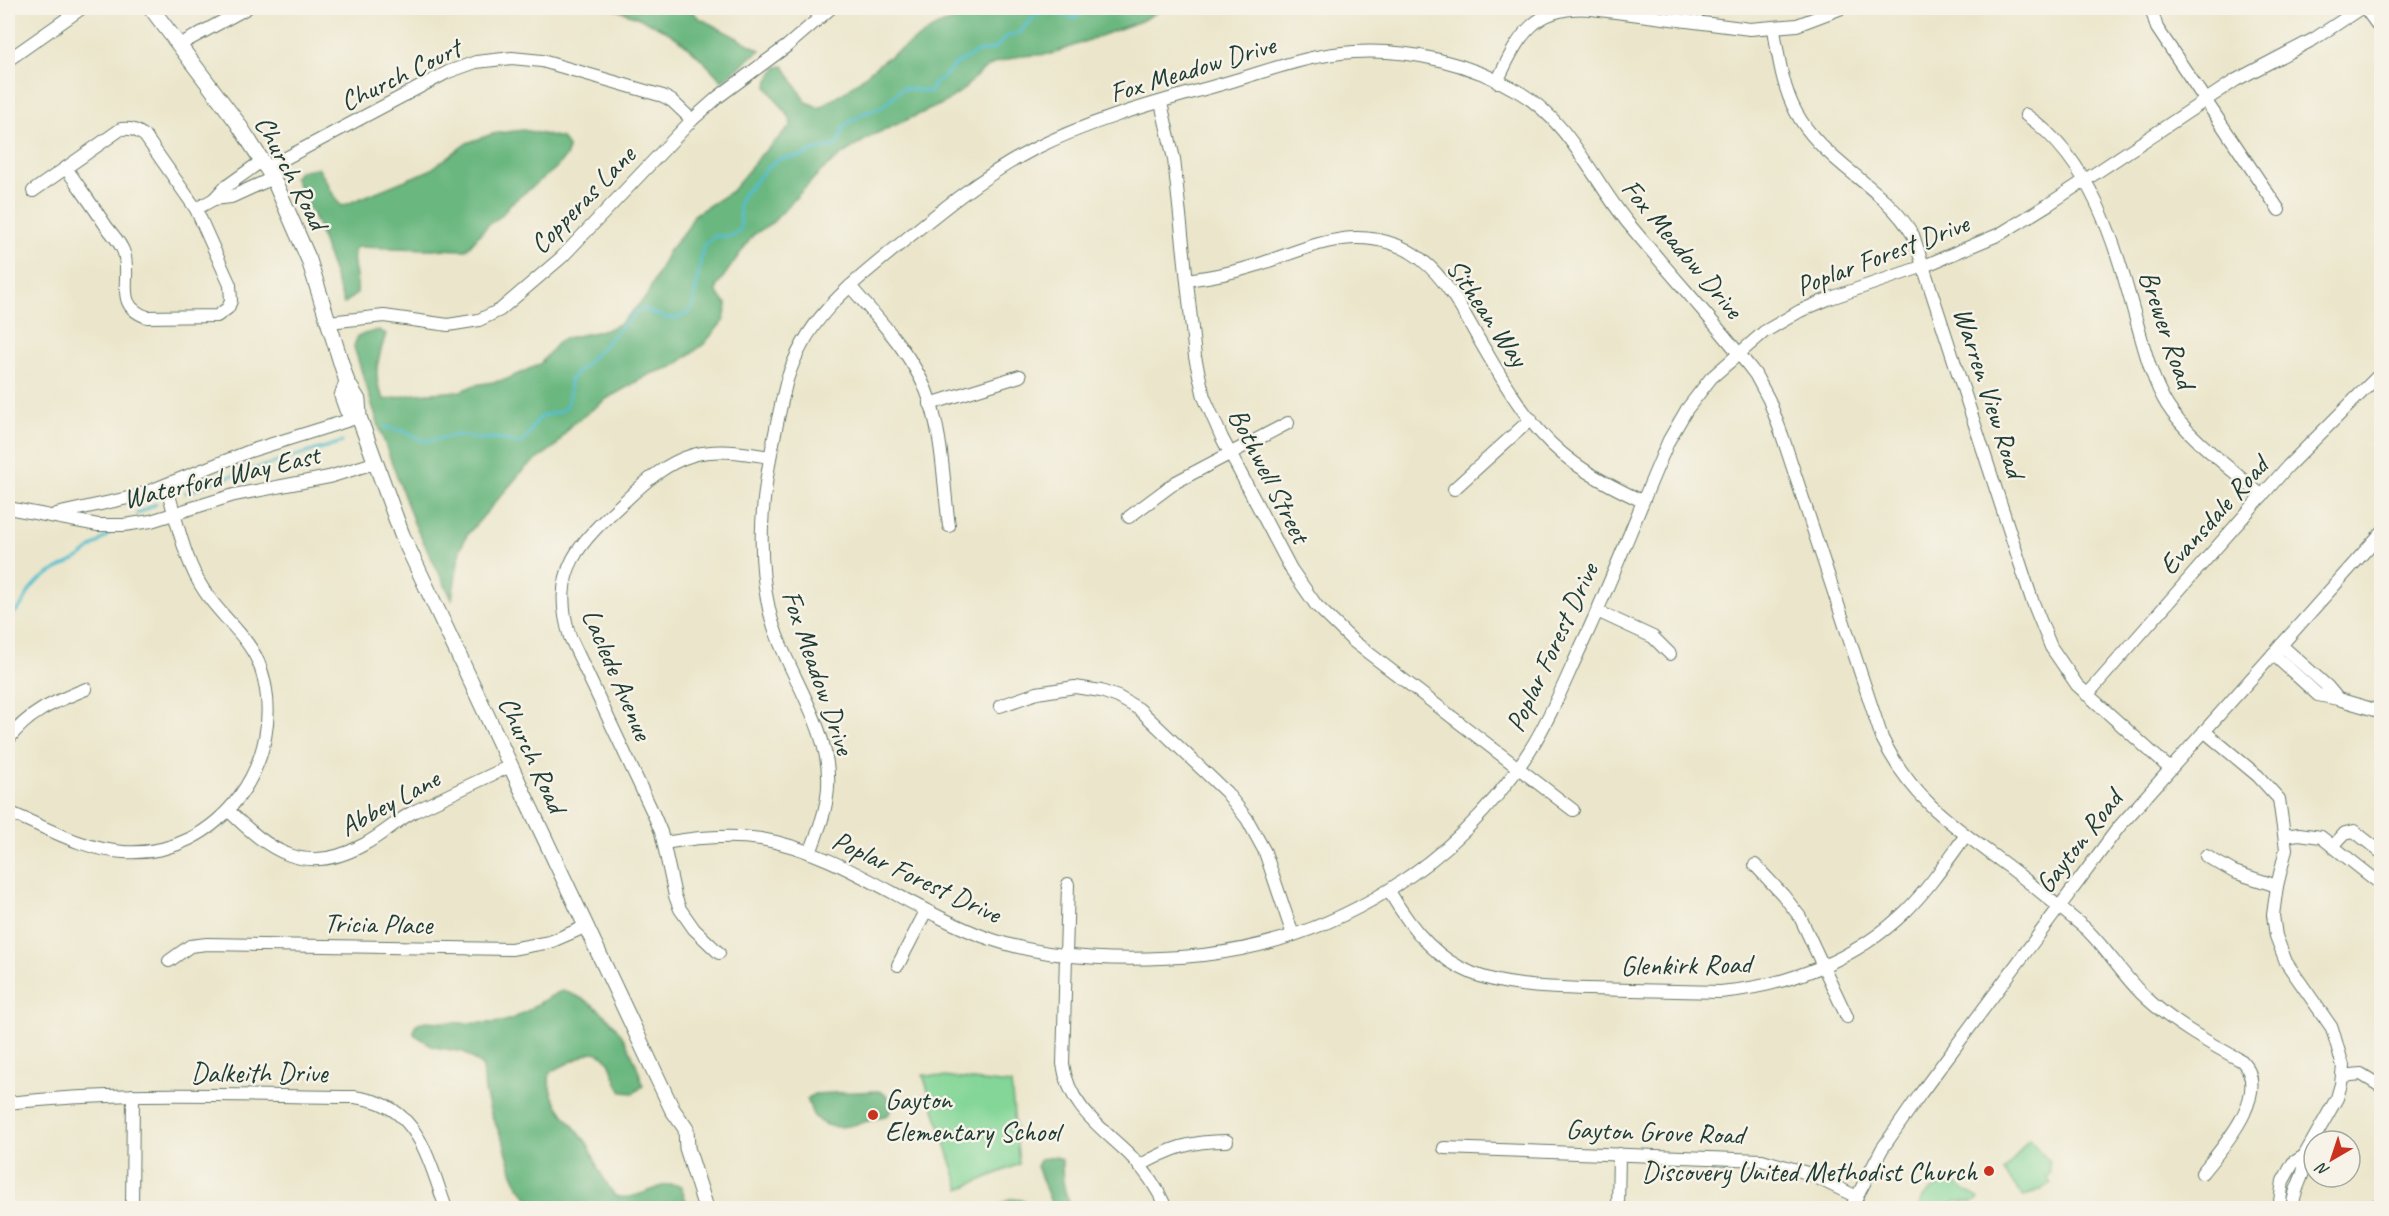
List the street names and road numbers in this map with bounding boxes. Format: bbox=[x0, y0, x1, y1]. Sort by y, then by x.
street label: Fox Meadow Drive bbox=[1105, 26, 1281, 110]
street label: Church Court bbox=[334, 29, 470, 119]
street label: Church Road bbox=[247, 109, 338, 239]
street label: Copperas Lane bbox=[522, 137, 644, 261]
street label: Fox Meadow Drive bbox=[1614, 171, 1752, 327]
street label: Poplar Forest Drive bbox=[1791, 205, 1975, 303]
street label: Sithean Way bbox=[1439, 252, 1538, 375]
street label: Brewer Road bbox=[2131, 266, 2205, 396]
street label: Warren View Road bbox=[1946, 303, 2035, 485]
street label: Bothwell Street bbox=[1221, 402, 1320, 551]
street label: Waterford Way East bbox=[120, 436, 325, 516]
street label: Evansdale Road bbox=[2151, 446, 2278, 582]
street label: Poplar Forest Drive bbox=[1497, 556, 1607, 737]
street label: Fox Meadow Drive bbox=[774, 585, 864, 761]
street label: Laclede Avenue bbox=[574, 603, 662, 747]
street label: Church Road bbox=[490, 691, 576, 821]
street label: Abbey Lane bbox=[333, 760, 447, 844]
street label: Gayton Road bbox=[2027, 780, 2132, 900]
street label: Poplar Forest Drive bbox=[827, 822, 1008, 932]
street label: Tricia Place bbox=[324, 905, 434, 942]
street label: Glenkirk Road bbox=[1620, 946, 1756, 983]
street label: Dalkeith Drive bbox=[191, 1055, 329, 1090]
street label: Gayton Grove Road bbox=[1565, 1111, 1749, 1152]

